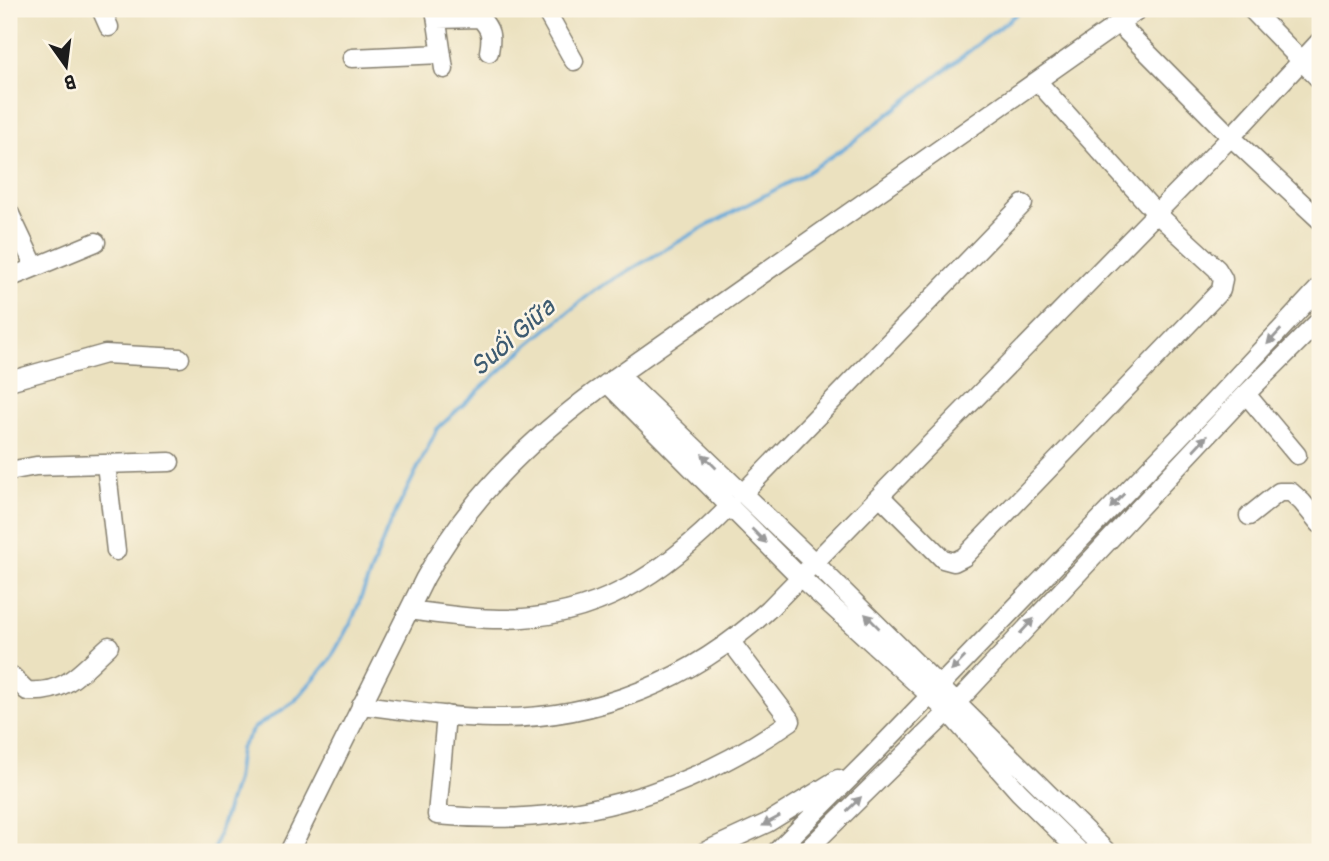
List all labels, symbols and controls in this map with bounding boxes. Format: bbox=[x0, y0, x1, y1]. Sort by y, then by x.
north arrow bbox=[32, 32, 102, 102]
text: B bbox=[62, 69, 78, 95]
water label: Suối Giữa bbox=[463, 291, 563, 384]
one-way arrow bbox=[1266, 328, 1282, 346]
one-way arrow bbox=[1192, 435, 1208, 452]
one-way arrow bbox=[701, 454, 718, 470]
one-way arrow bbox=[1109, 492, 1125, 509]
one-way arrow bbox=[751, 527, 767, 544]
one-way arrow bbox=[863, 612, 880, 629]
one-way arrow bbox=[1019, 618, 1035, 635]
one-way arrow bbox=[951, 655, 967, 672]
one-way arrow bbox=[845, 796, 862, 813]
one-way arrow bbox=[762, 815, 781, 827]

